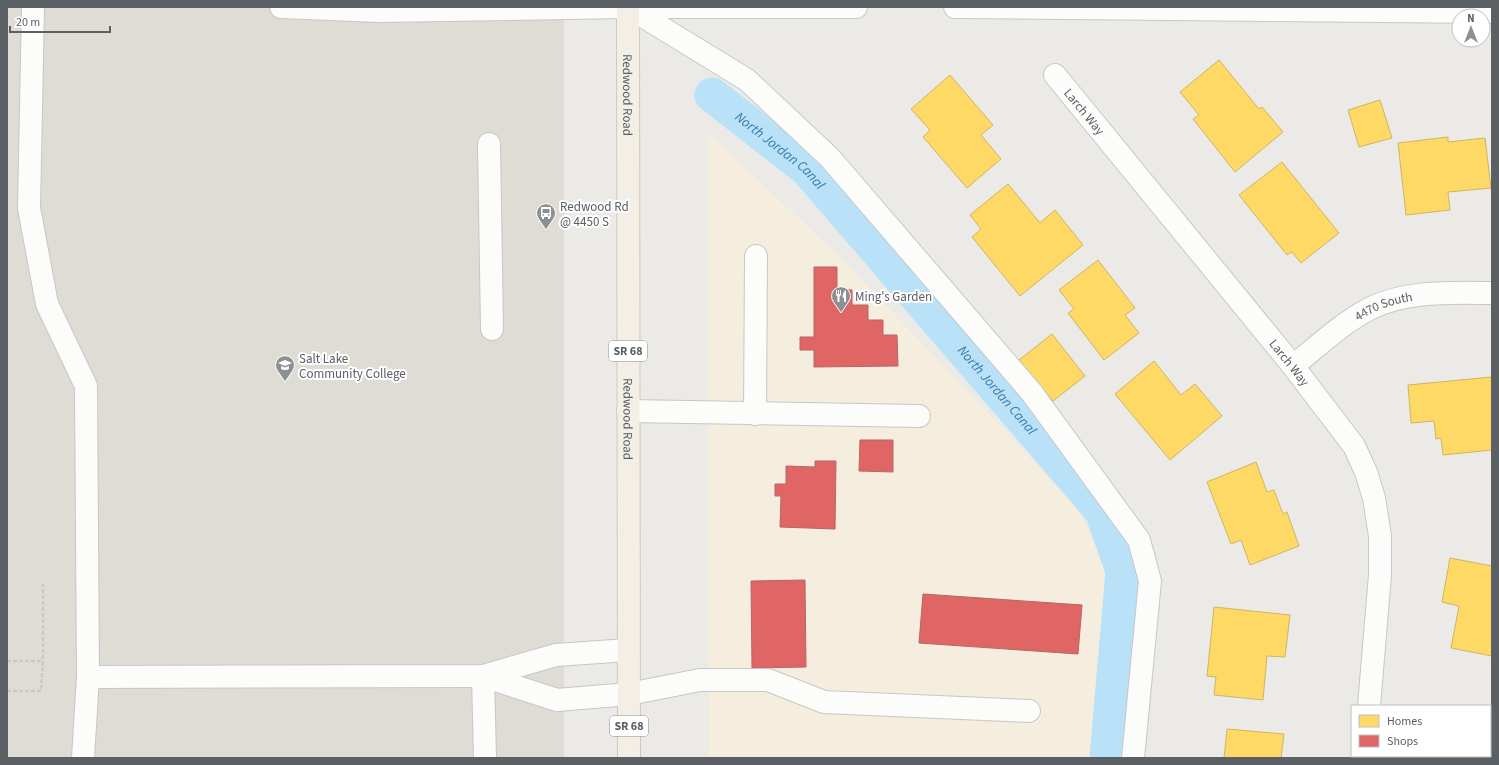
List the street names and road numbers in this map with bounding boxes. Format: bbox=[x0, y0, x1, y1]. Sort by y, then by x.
street label: Redwood Road bbox=[618, 54, 636, 136]
street label: Larch Way bbox=[1059, 85, 1109, 139]
street label: 4470 South bbox=[1351, 288, 1414, 325]
street label: Larch Way bbox=[1265, 336, 1313, 390]
road number: SR 68 bbox=[609, 341, 647, 361]
street label: Redwood Road bbox=[618, 378, 637, 460]
road number: SR 68 bbox=[610, 716, 648, 736]

